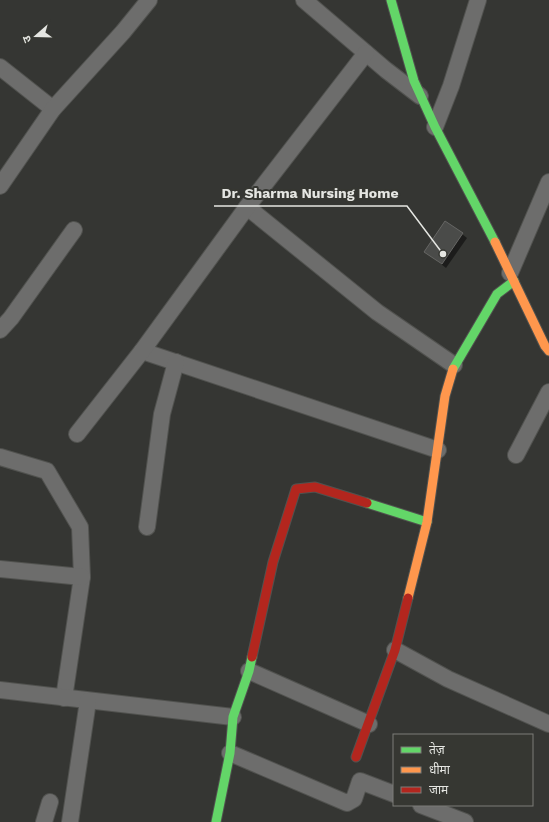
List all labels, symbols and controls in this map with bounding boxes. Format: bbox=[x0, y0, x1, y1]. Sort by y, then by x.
north arrow bbox=[16, 16, 56, 56]
text: उ bbox=[20, 33, 34, 44]
callout: Dr. Sharma Nursing Home bbox=[214, 180, 407, 206]
text: Dr. Sharma Nursing Home bbox=[221, 185, 399, 201]
legend bbox=[393, 734, 533, 806]
text: तेज़ bbox=[429, 742, 446, 757]
text: धीमा bbox=[429, 762, 451, 777]
text: जाम bbox=[429, 783, 449, 797]

